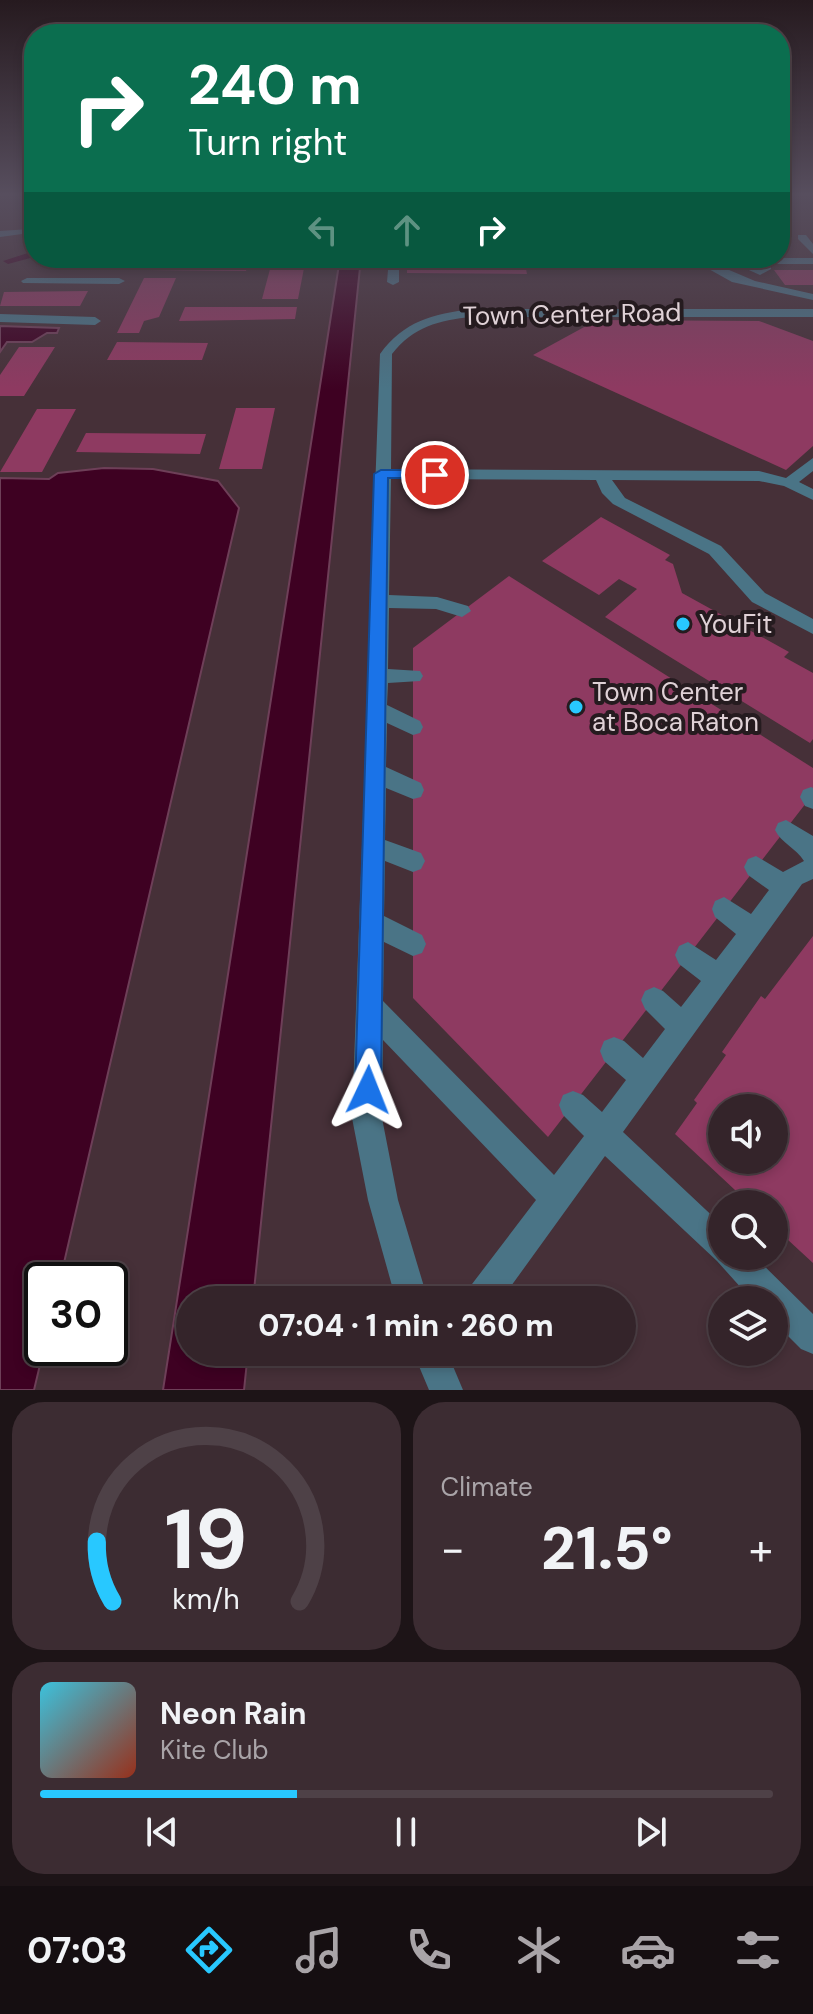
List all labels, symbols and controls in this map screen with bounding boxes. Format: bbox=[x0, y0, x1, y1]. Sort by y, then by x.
text: 240 m bbox=[188, 48, 362, 121]
icon: right bbox=[56, 56, 160, 160]
text: Turn right bbox=[188, 119, 347, 166]
icon: left bbox=[301, 208, 345, 252]
icon: ahead bbox=[385, 208, 429, 252]
icon: right bbox=[469, 208, 513, 252]
street label: Town Center Road bbox=[462, 295, 682, 333]
pin bbox=[401, 441, 469, 509]
icon: arrive bbox=[413, 453, 457, 497]
place label: YouFit bbox=[699, 607, 772, 641]
marker: YouFit bbox=[674, 615, 692, 633]
place label: Town Center at Boca Raton bbox=[592, 675, 759, 739]
marker: Town Center at Boca Raton bbox=[567, 698, 585, 716]
position arrow bbox=[326, 1048, 410, 1132]
map controls bbox=[708, 1094, 788, 1366]
button: sound bbox=[708, 1094, 788, 1174]
button: search bbox=[708, 1190, 788, 1270]
speed limit sign: 30 bbox=[24, 1262, 128, 1366]
button: layers bbox=[708, 1286, 788, 1366]
text: 07:04 · 1 min · 260 m bbox=[258, 1306, 554, 1345]
text: Climate bbox=[441, 1470, 533, 1504]
text: 19 bbox=[165, 1485, 248, 1594]
text: 21.5° bbox=[541, 1509, 673, 1588]
text: − bbox=[441, 1520, 465, 1578]
text: + bbox=[749, 1520, 773, 1578]
text: km/h bbox=[172, 1581, 240, 1618]
text: Neon Rain bbox=[160, 1694, 306, 1733]
text: Kite Club bbox=[160, 1733, 269, 1767]
icon: previous bbox=[140, 1810, 184, 1854]
icon: pause bbox=[384, 1810, 428, 1854]
icon: next bbox=[629, 1810, 673, 1854]
icon: directions bbox=[181, 1922, 237, 1978]
icon: music bbox=[291, 1922, 347, 1978]
icon: phone bbox=[401, 1922, 457, 1978]
icon: climate bbox=[511, 1922, 567, 1978]
icon: car bbox=[620, 1922, 676, 1978]
icon: filters bbox=[730, 1922, 786, 1978]
text: 07:03 bbox=[27, 1927, 128, 1974]

